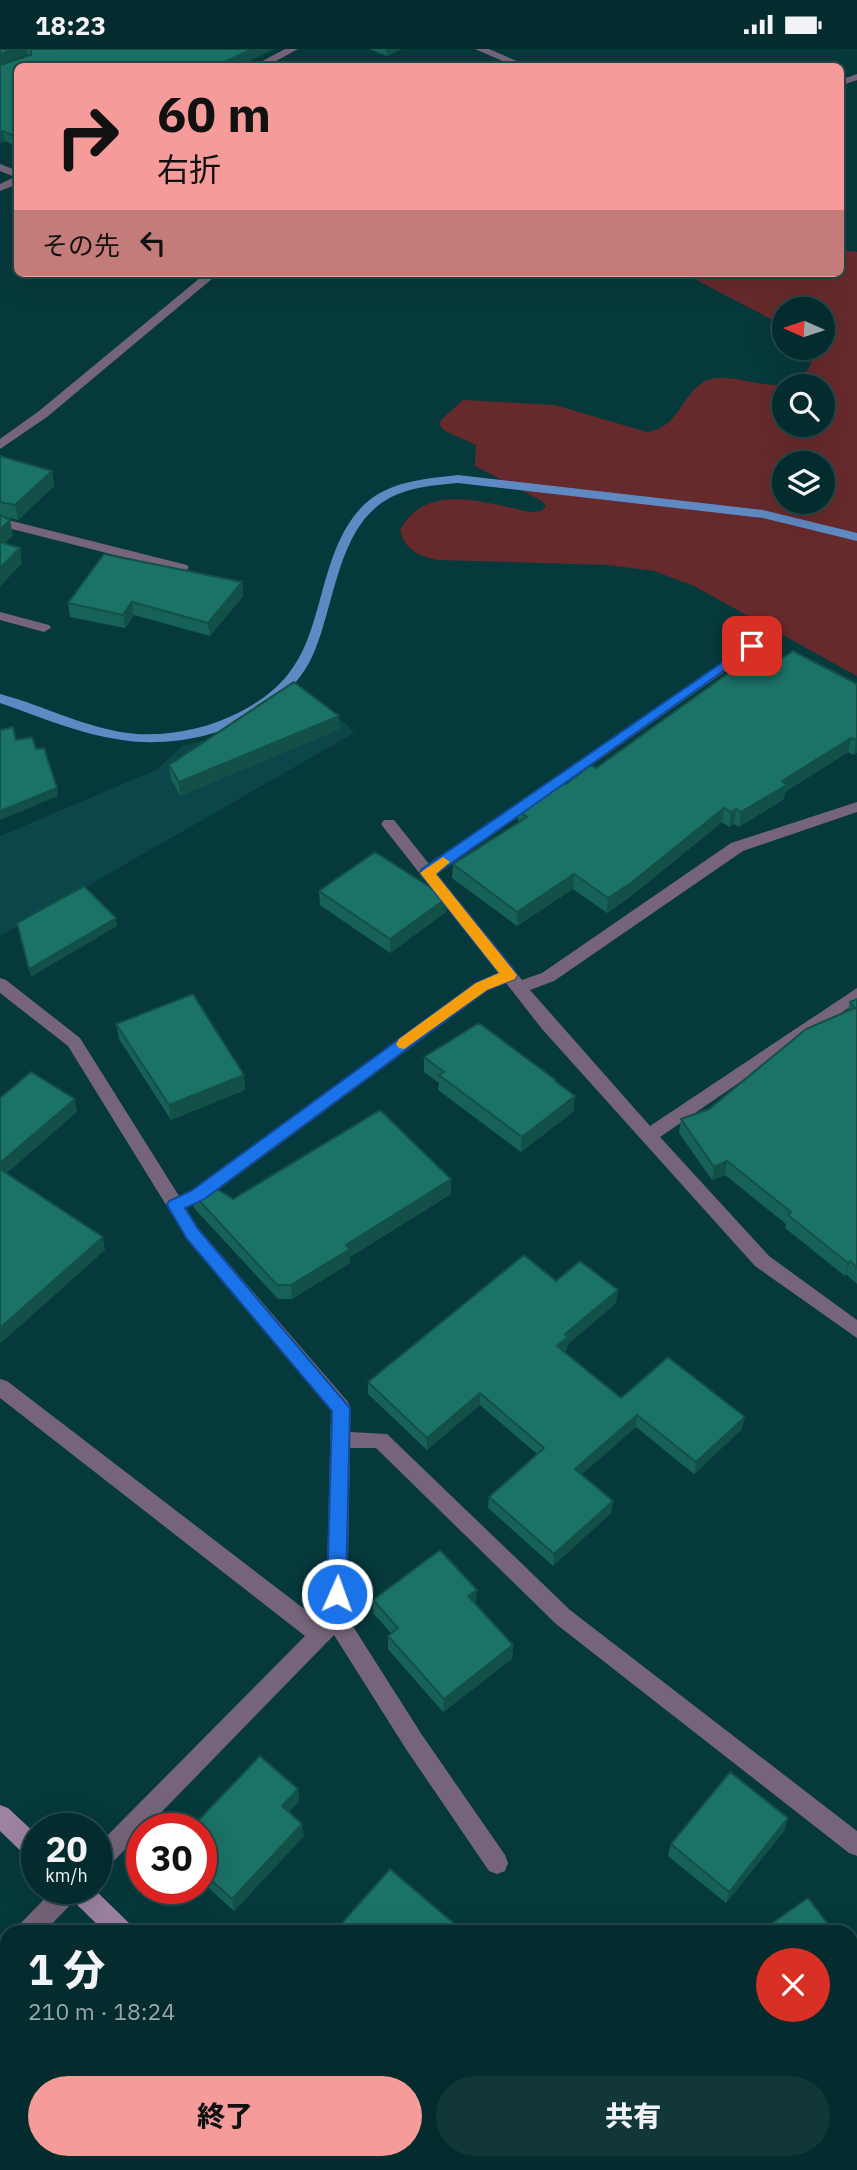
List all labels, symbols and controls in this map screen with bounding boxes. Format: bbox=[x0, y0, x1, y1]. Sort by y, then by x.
text: 18:23 bbox=[35, 8, 106, 42]
text: 60 m bbox=[157, 82, 271, 145]
icon: right bbox=[42, 91, 133, 182]
text: 右折 bbox=[157, 148, 221, 190]
icon: left bbox=[134, 224, 172, 262]
text: その先 bbox=[42, 228, 120, 262]
north arrow bbox=[772, 297, 835, 361]
map controls bbox=[772, 297, 835, 514]
button: search bbox=[772, 374, 835, 437]
button: layers bbox=[772, 451, 835, 514]
pin bbox=[722, 616, 782, 676]
icon: arrive bbox=[733, 627, 771, 665]
position arrow bbox=[300, 1557, 374, 1631]
speed limit sign: 30 bbox=[126, 1813, 217, 1904]
text: 20 bbox=[45, 1826, 88, 1872]
text: km/h bbox=[45, 1864, 88, 1887]
text: 1 分 bbox=[28, 1942, 105, 1997]
button: close bbox=[756, 1948, 830, 2022]
text: 210 m · 18:24 bbox=[28, 1996, 175, 2026]
button: 終了 bbox=[28, 2076, 422, 2156]
button: 共有 bbox=[436, 2076, 830, 2156]

